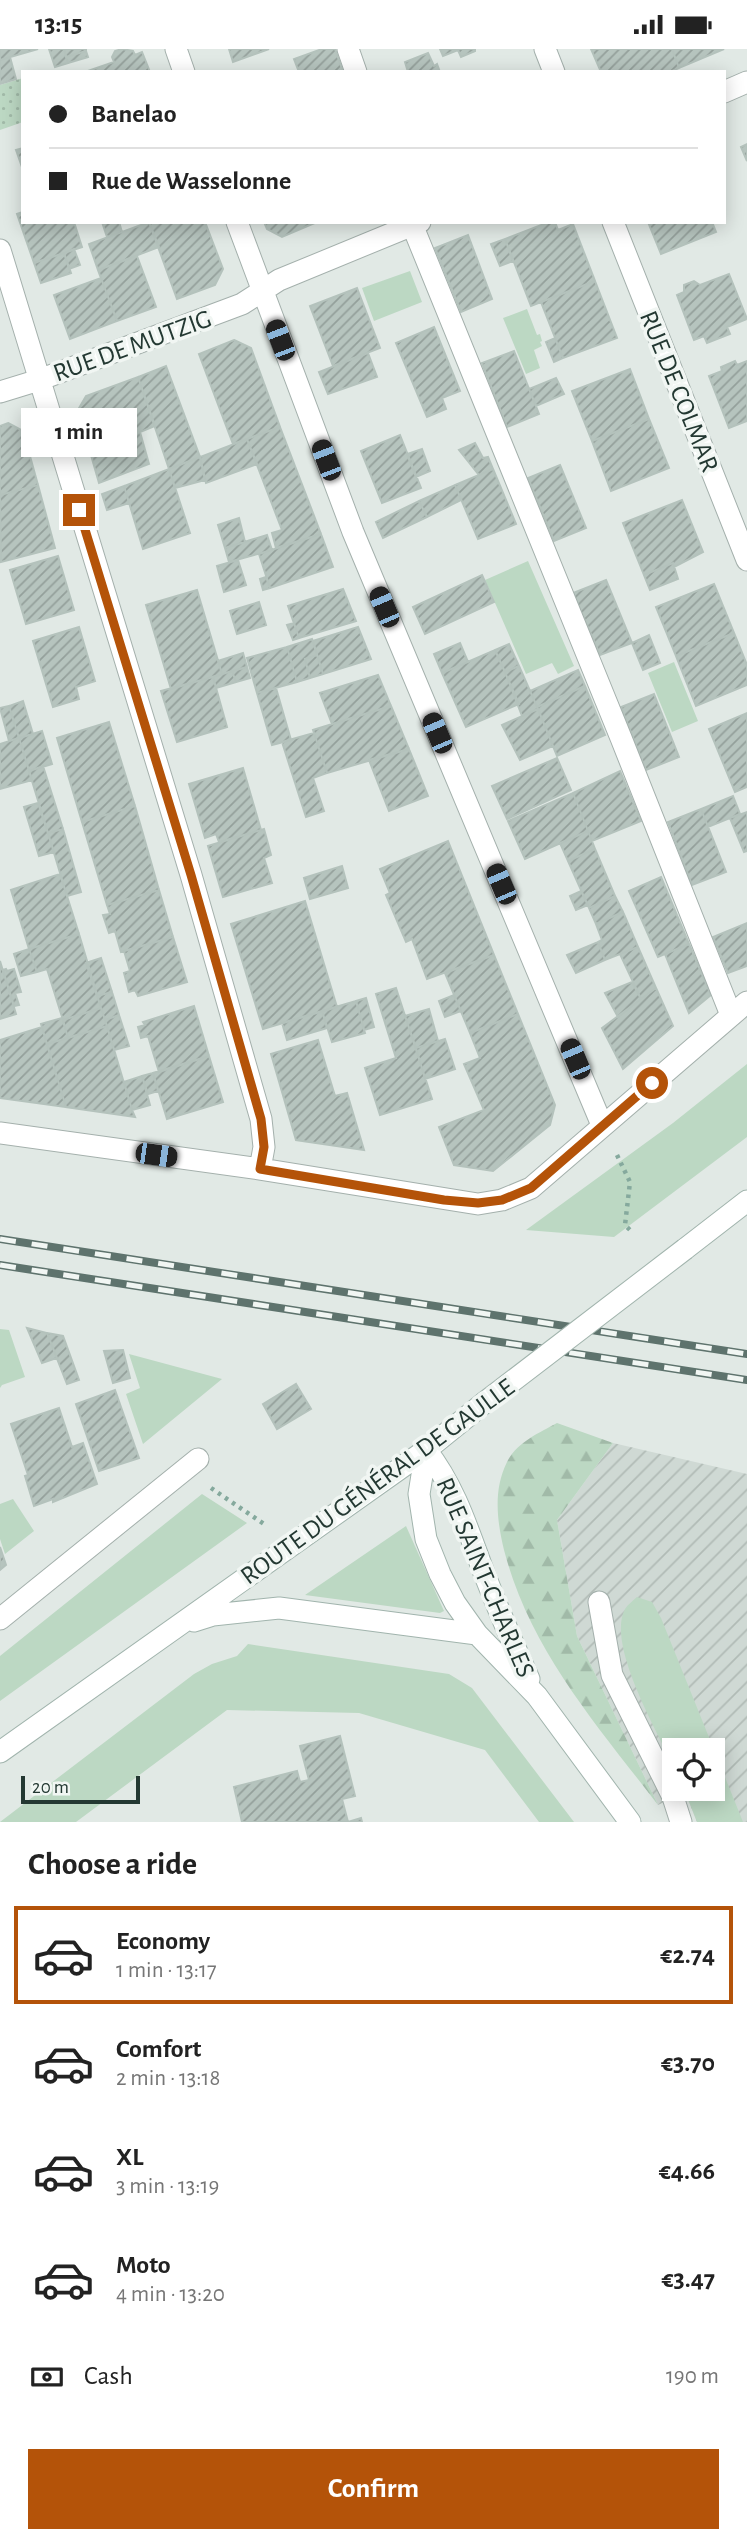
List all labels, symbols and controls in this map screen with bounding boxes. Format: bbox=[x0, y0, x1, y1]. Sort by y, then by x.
text: 13:15 bbox=[35, 11, 82, 37]
text: Banelao bbox=[91, 101, 177, 127]
text: Rue de Wasselonne bbox=[91, 168, 291, 194]
street label: RUE DE MUTZIG bbox=[50, 305, 215, 387]
street label: RUE DE COLMAR bbox=[635, 307, 723, 476]
car bbox=[263, 317, 298, 363]
callout: 1 min bbox=[21, 409, 137, 457]
text: 1 min bbox=[55, 421, 103, 444]
car bbox=[309, 437, 344, 483]
route end bbox=[63, 494, 95, 526]
car bbox=[367, 584, 402, 630]
car bbox=[420, 710, 455, 756]
car bbox=[484, 861, 519, 907]
car bbox=[558, 1036, 593, 1082]
route start bbox=[636, 1067, 668, 1099]
car bbox=[134, 1142, 179, 1168]
street label: ROUTE DU GÉNÉRAL DE GAULLE bbox=[235, 1372, 519, 1590]
street label: RUE SAINT-CHARLES bbox=[431, 1474, 539, 1681]
map controls bbox=[662, 1738, 725, 1801]
button: locate bbox=[662, 1738, 725, 1801]
scale bar bbox=[21, 1773, 140, 1805]
text: 20 m bbox=[32, 1778, 69, 1797]
text: Choose a ride bbox=[28, 1848, 197, 1880]
icon: car bbox=[32, 1924, 95, 1987]
text: Economy bbox=[116, 1928, 210, 1954]
text: €2.74 bbox=[660, 1942, 715, 1968]
text: 1 min · 13:17 bbox=[116, 1959, 217, 1982]
icon: car bbox=[32, 2032, 95, 2095]
text: Comfort bbox=[116, 2036, 201, 2062]
text: €3.70 bbox=[661, 2050, 715, 2076]
text: 2 min · 13:18 bbox=[116, 2067, 220, 2090]
icon: car bbox=[32, 2140, 95, 2203]
text: XL bbox=[116, 2144, 143, 2170]
text: €4.66 bbox=[659, 2158, 715, 2184]
text: 3 min · 13:19 bbox=[116, 2175, 219, 2198]
icon: car bbox=[32, 2248, 95, 2311]
text: Moto bbox=[116, 2252, 171, 2278]
text: €3.47 bbox=[661, 2266, 715, 2292]
text: 4 min · 13:20 bbox=[116, 2283, 225, 2306]
icon: cash bbox=[28, 2358, 66, 2396]
text: Cash bbox=[84, 2363, 133, 2389]
text: 190 m bbox=[666, 2365, 719, 2388]
button: Confirm bbox=[28, 2449, 719, 2529]

